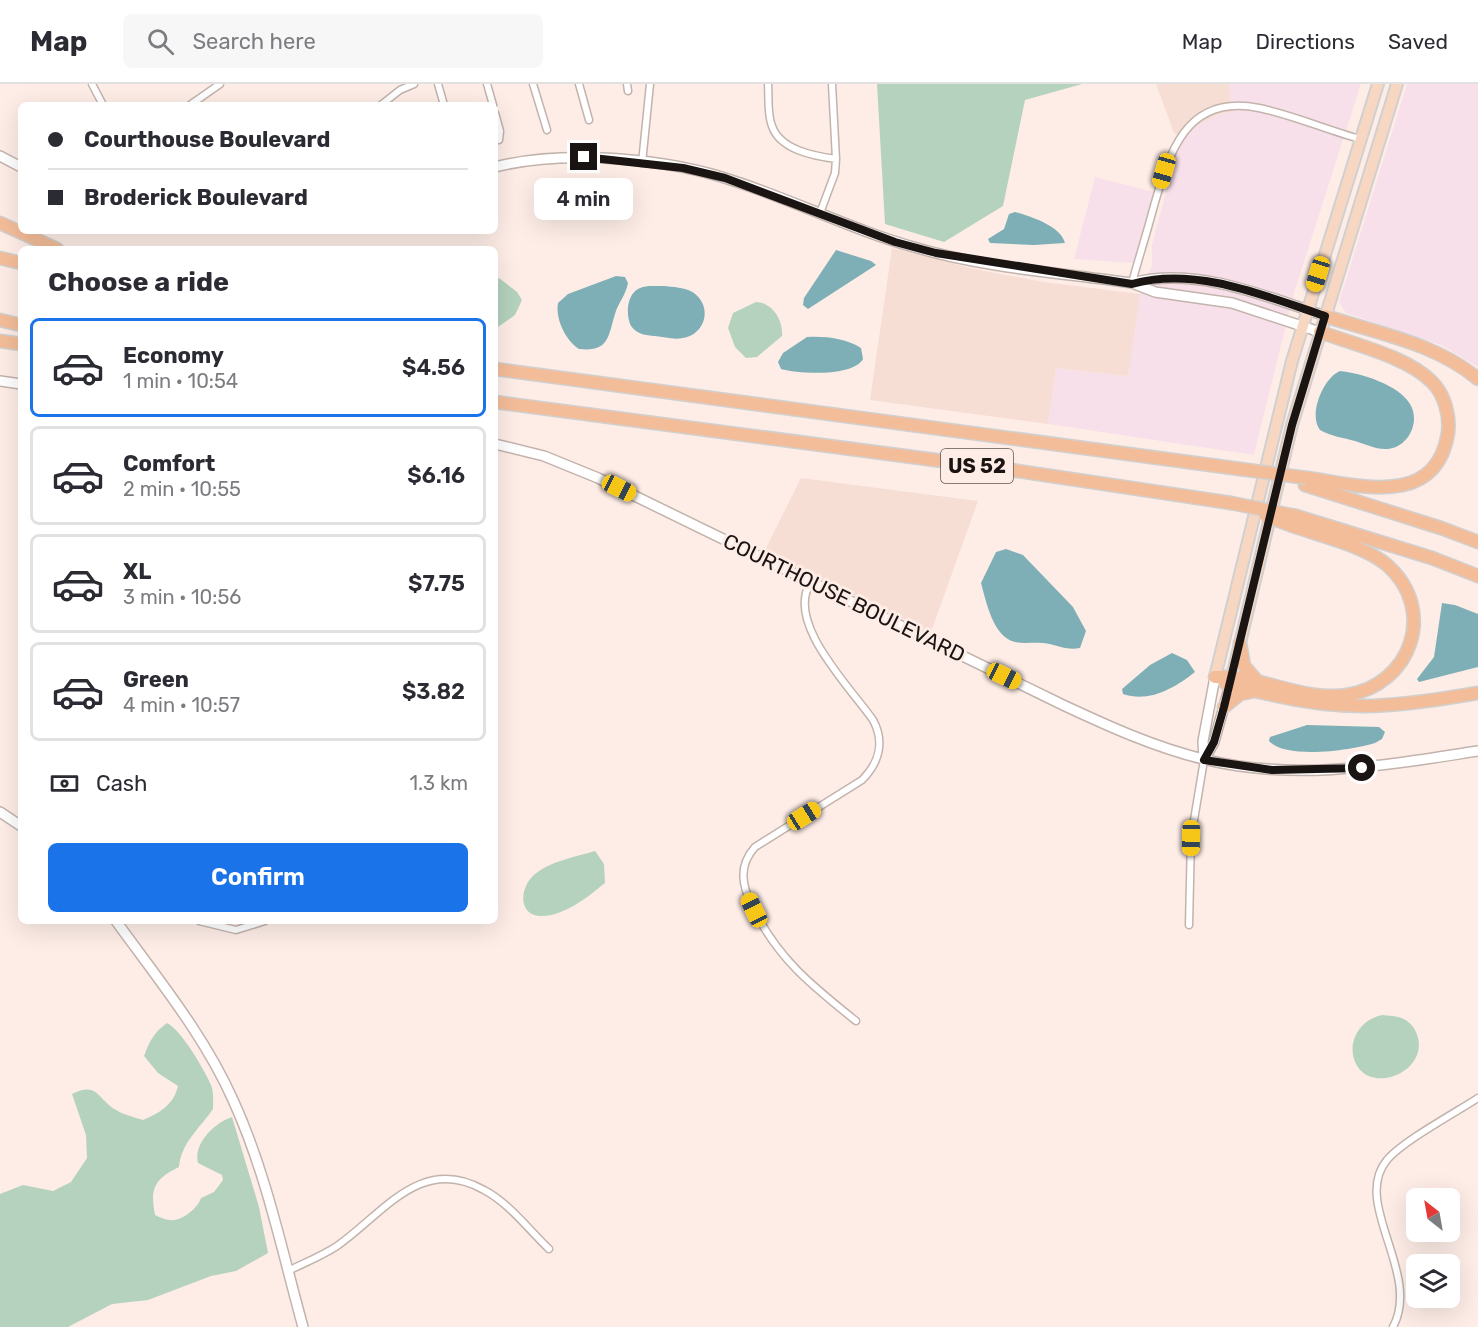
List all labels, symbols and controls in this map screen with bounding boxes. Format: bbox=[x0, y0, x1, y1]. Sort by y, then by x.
search box bbox=[123, 14, 543, 68]
text: Map bbox=[30, 25, 87, 58]
icon: search bbox=[144, 25, 177, 58]
text: Search here bbox=[192, 28, 316, 55]
text: Map bbox=[1182, 29, 1223, 54]
text: Directions bbox=[1256, 29, 1355, 54]
text: Saved bbox=[1388, 29, 1448, 54]
text: Courthouse Boulevard bbox=[84, 126, 330, 153]
route end bbox=[570, 143, 597, 170]
car bbox=[1150, 151, 1178, 191]
callout: 4 min bbox=[534, 178, 634, 220]
text: Broderick Boulevard bbox=[84, 184, 308, 211]
text: 4 min bbox=[556, 187, 611, 211]
car bbox=[1304, 254, 1332, 294]
text: Choose a ride bbox=[48, 266, 229, 298]
icon: car bbox=[51, 341, 105, 395]
text: Economy bbox=[123, 342, 224, 369]
text: $4.56 bbox=[402, 354, 465, 381]
text: 1 min · 10:54 bbox=[123, 369, 238, 393]
icon: car bbox=[51, 449, 105, 503]
road number: US 52 bbox=[941, 449, 1013, 483]
text: Comfort bbox=[123, 450, 215, 477]
text: $6.16 bbox=[407, 462, 465, 489]
car bbox=[599, 472, 639, 504]
text: 2 min · 10:55 bbox=[123, 477, 241, 501]
street label: COURTHOUSE BOULEVARD bbox=[719, 528, 969, 667]
icon: car bbox=[51, 557, 105, 611]
text: XL bbox=[123, 558, 151, 585]
text: $7.75 bbox=[408, 570, 465, 597]
text: 3 min · 10:56 bbox=[123, 585, 241, 609]
car bbox=[984, 660, 1024, 692]
icon: car bbox=[51, 665, 105, 719]
text: Green bbox=[123, 666, 189, 693]
text: $3.82 bbox=[402, 678, 465, 705]
text: 4 min · 10:57 bbox=[123, 693, 240, 717]
route start bbox=[1348, 754, 1375, 781]
icon: cash bbox=[48, 767, 81, 800]
text: Cash bbox=[96, 770, 147, 797]
text: 1.3 km bbox=[409, 771, 468, 795]
car bbox=[784, 799, 824, 833]
car bbox=[1182, 820, 1200, 856]
button: Confirm bbox=[48, 843, 468, 912]
car bbox=[738, 890, 770, 930]
north arrow bbox=[1406, 1188, 1460, 1242]
map controls bbox=[1406, 1188, 1460, 1308]
button: layers bbox=[1406, 1254, 1460, 1308]

